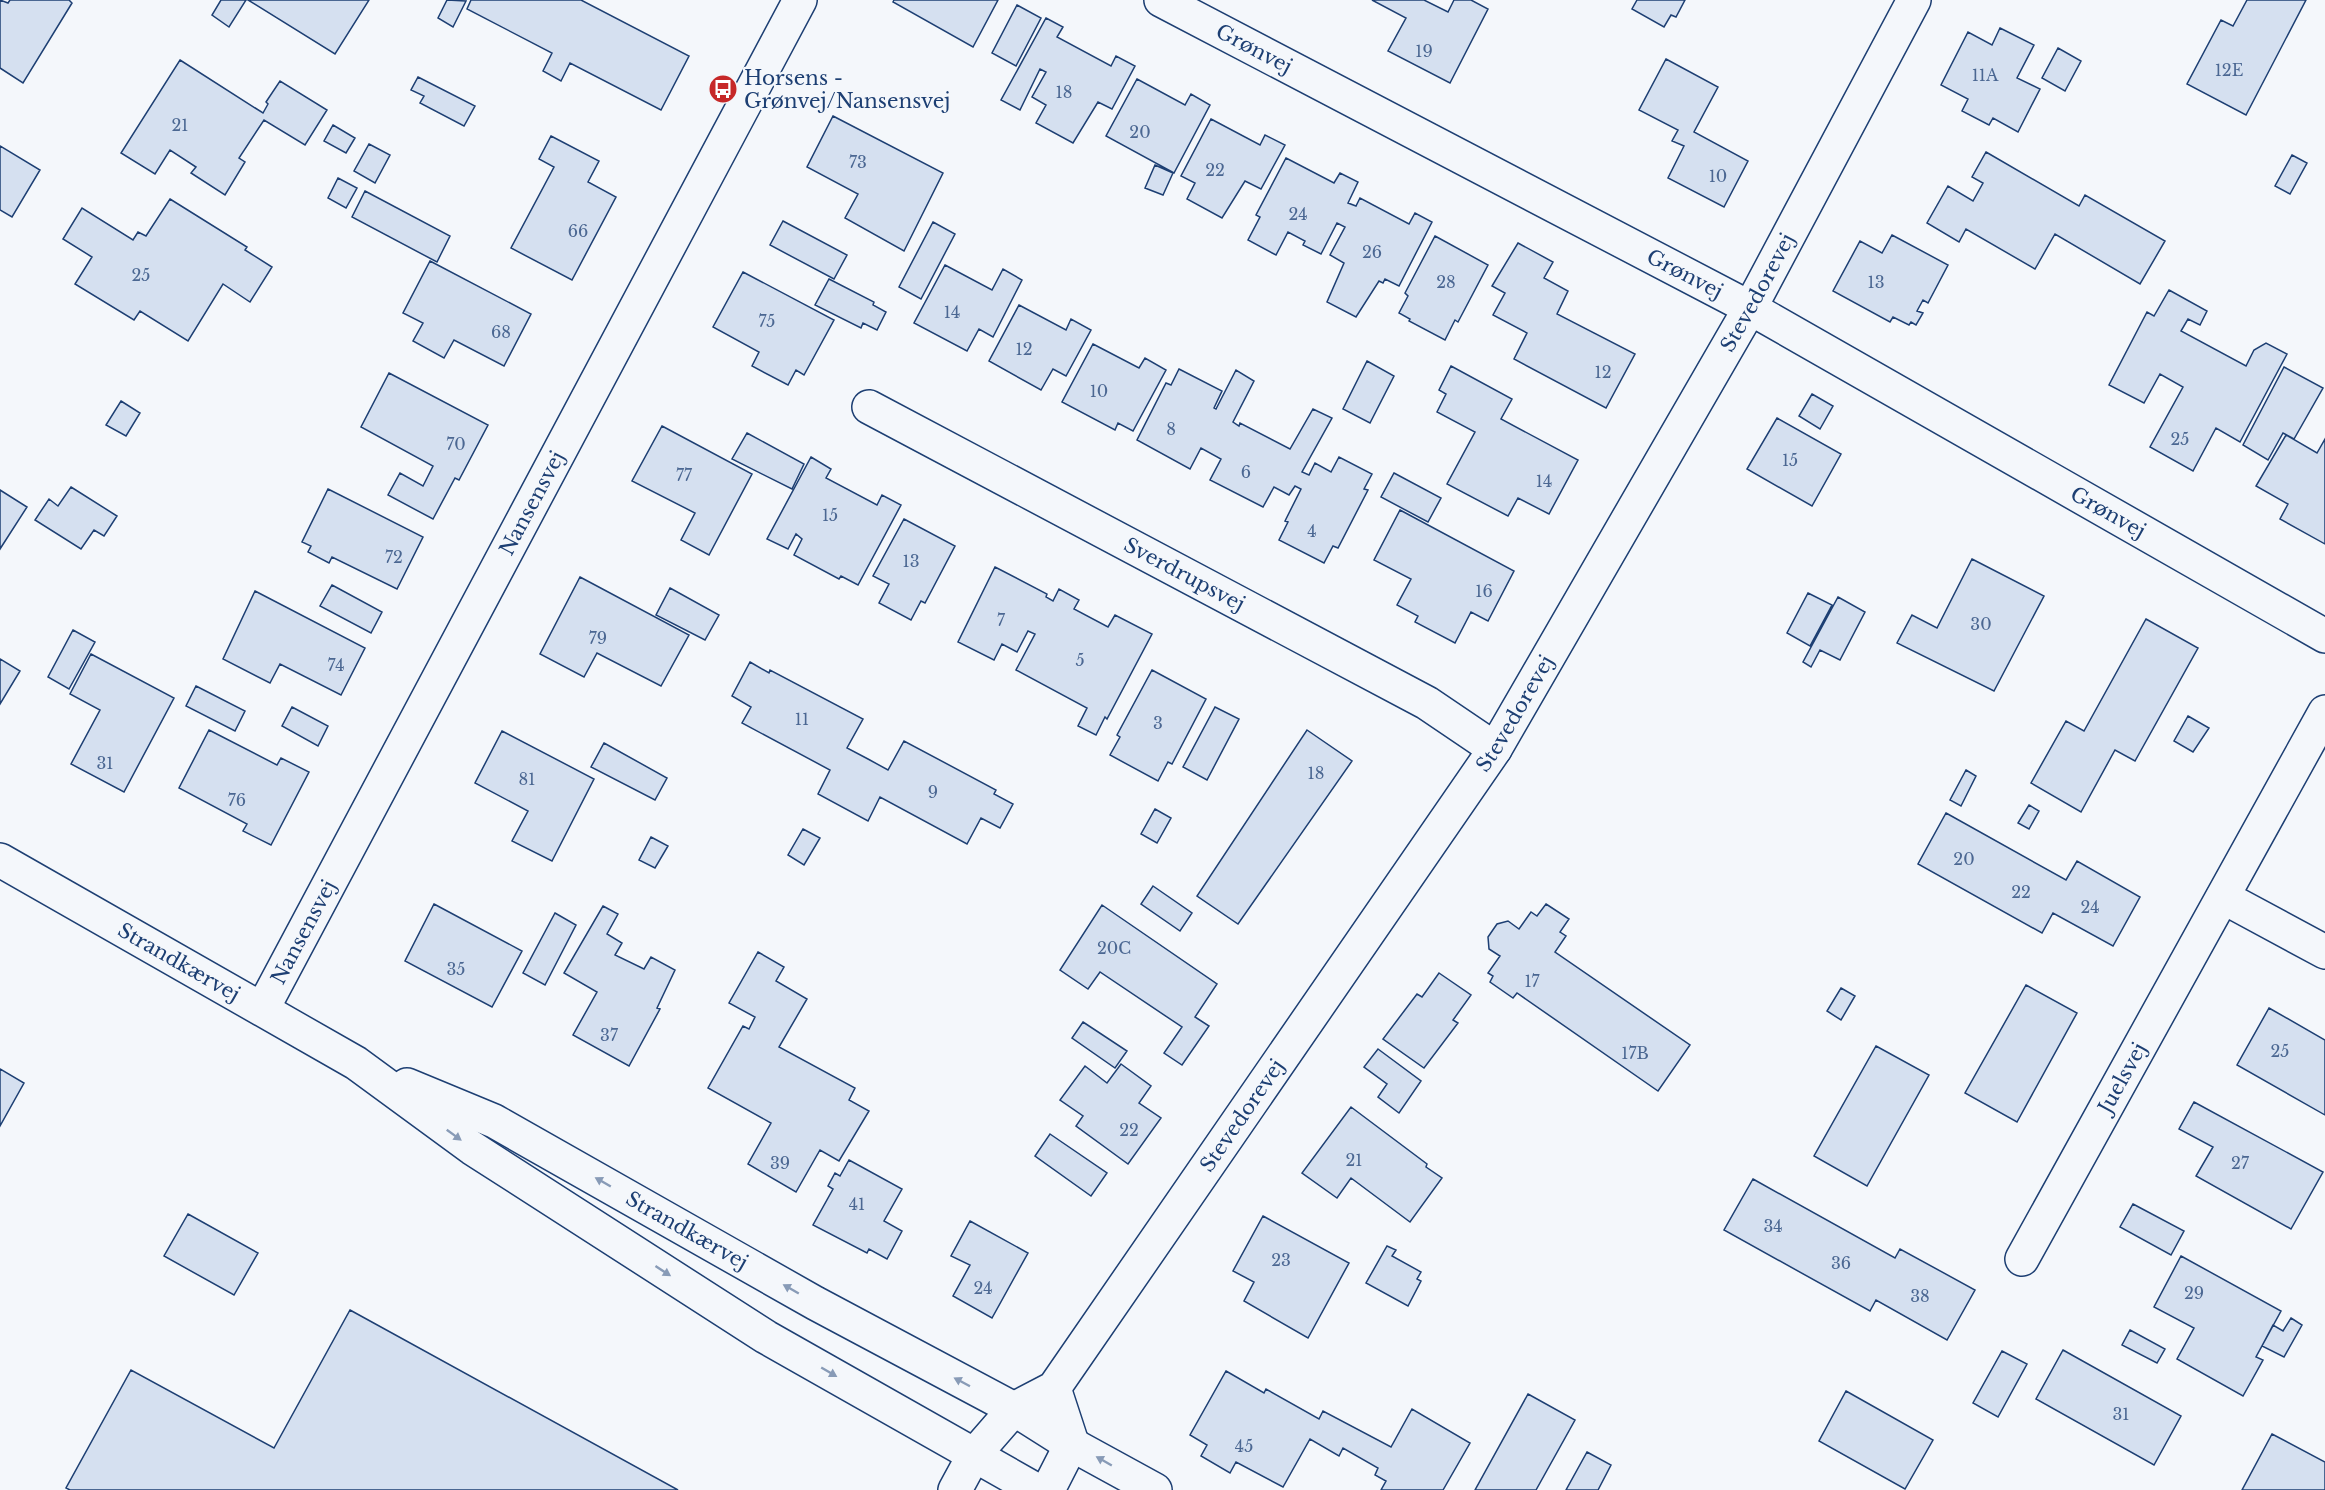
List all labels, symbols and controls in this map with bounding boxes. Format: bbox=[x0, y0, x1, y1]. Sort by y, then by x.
street label: Grønvej bbox=[1212, 19, 1296, 78]
house number: 19 bbox=[1415, 41, 1433, 61]
house number: 12E bbox=[2215, 60, 2243, 80]
house number: 11A bbox=[1972, 65, 1999, 85]
place label: Horsens - Grønvej/Nansensvej bbox=[744, 66, 950, 113]
bus stop icon: Horsens - Grønvej/Nansensvej bbox=[707, 73, 739, 105]
house number: 18 bbox=[1056, 82, 1072, 102]
house number: 21 bbox=[172, 115, 189, 135]
house number: 20 bbox=[1129, 122, 1151, 142]
house number: 73 bbox=[849, 152, 867, 172]
house number: 22 bbox=[1205, 160, 1225, 180]
house number: 10 bbox=[1709, 166, 1727, 186]
house number: 24 bbox=[1288, 204, 1308, 224]
house number: 66 bbox=[568, 221, 588, 241]
street label: Stevedorevej bbox=[1715, 229, 1800, 356]
house number: 26 bbox=[1362, 242, 1382, 262]
street label: Grønvej bbox=[1643, 244, 1727, 304]
house number: 25 bbox=[132, 265, 150, 285]
house number: 28 bbox=[1436, 272, 1456, 292]
house number: 13 bbox=[1868, 272, 1885, 292]
house number: 14 bbox=[944, 302, 960, 322]
house number: 75 bbox=[759, 311, 775, 331]
house number: 68 bbox=[491, 322, 511, 342]
house number: 12 bbox=[1016, 339, 1033, 359]
house number: 12 bbox=[1595, 362, 1612, 382]
house number: 10 bbox=[1090, 381, 1108, 401]
house number: 8 bbox=[1166, 419, 1176, 439]
house number: 25 bbox=[2171, 429, 2189, 449]
house number: 70 bbox=[446, 434, 466, 454]
street label: Nansensvej bbox=[494, 447, 570, 559]
house number: 15 bbox=[1782, 450, 1798, 470]
house number: 6 bbox=[1241, 462, 1251, 482]
house number: 77 bbox=[676, 465, 693, 485]
house number: 14 bbox=[1536, 471, 1552, 491]
street label: Grønvej bbox=[2066, 481, 2150, 543]
house number: 15 bbox=[822, 505, 838, 525]
house number: 4 bbox=[1307, 521, 1317, 541]
street label: Sverdrupsvej bbox=[1120, 532, 1249, 616]
house number: 72 bbox=[385, 547, 403, 567]
house number: 13 bbox=[903, 551, 920, 571]
house number: 16 bbox=[1475, 581, 1493, 601]
house number: 7 bbox=[997, 610, 1006, 630]
house number: 30 bbox=[1970, 614, 1992, 634]
house number: 79 bbox=[589, 628, 607, 648]
house number: 5 bbox=[1075, 650, 1085, 670]
street label: Stevedorevej bbox=[1471, 651, 1559, 776]
house number: 74 bbox=[327, 655, 345, 675]
house number: 11 bbox=[795, 709, 809, 729]
house number: 3 bbox=[1153, 713, 1163, 733]
house number: 31 bbox=[97, 753, 114, 773]
house number: 18 bbox=[1308, 763, 1324, 783]
house number: 81 bbox=[519, 769, 535, 789]
house number: 9 bbox=[928, 782, 938, 802]
house number: 76 bbox=[228, 790, 246, 810]
house number: 20 bbox=[1953, 849, 1975, 869]
street label: Nansensvej bbox=[266, 876, 341, 988]
house number: 22 bbox=[2011, 882, 2031, 902]
house number: 24 bbox=[2080, 897, 2100, 917]
street label: Strandkærvej bbox=[114, 918, 244, 1006]
house number: 20C bbox=[1097, 938, 1131, 958]
house number: 35 bbox=[447, 959, 465, 979]
house number: 17 bbox=[1524, 971, 1541, 991]
house number: 37 bbox=[600, 1025, 619, 1045]
street label: Juelsvej bbox=[2092, 1038, 2151, 1120]
house number: 25 bbox=[2271, 1041, 2289, 1061]
house number: 17B bbox=[1621, 1043, 1649, 1063]
street label: Stevedorevej bbox=[1195, 1055, 1289, 1176]
house number: 22 bbox=[1119, 1120, 1139, 1140]
one-way arrow bbox=[446, 1128, 462, 1141]
house number: 21 bbox=[1346, 1150, 1363, 1170]
house number: 39 bbox=[770, 1153, 790, 1173]
house number: 27 bbox=[2231, 1153, 2250, 1173]
one-way arrow bbox=[595, 1177, 611, 1188]
street label: Strandkærvej bbox=[622, 1186, 752, 1275]
house number: 41 bbox=[849, 1194, 865, 1214]
house number: 34 bbox=[1763, 1216, 1783, 1236]
house number: 23 bbox=[1271, 1250, 1291, 1270]
house number: 36 bbox=[1831, 1253, 1851, 1273]
one-way arrow bbox=[655, 1265, 671, 1276]
house number: 24 bbox=[973, 1278, 993, 1298]
house number: 29 bbox=[2184, 1283, 2204, 1303]
one-way arrow bbox=[782, 1284, 799, 1294]
house number: 38 bbox=[1910, 1286, 1930, 1306]
one-way arrow bbox=[821, 1367, 837, 1378]
one-way arrow bbox=[953, 1377, 970, 1387]
house number: 31 bbox=[2113, 1404, 2130, 1424]
house number: 45 bbox=[1235, 1436, 1253, 1456]
one-way arrow bbox=[1095, 1456, 1112, 1466]

